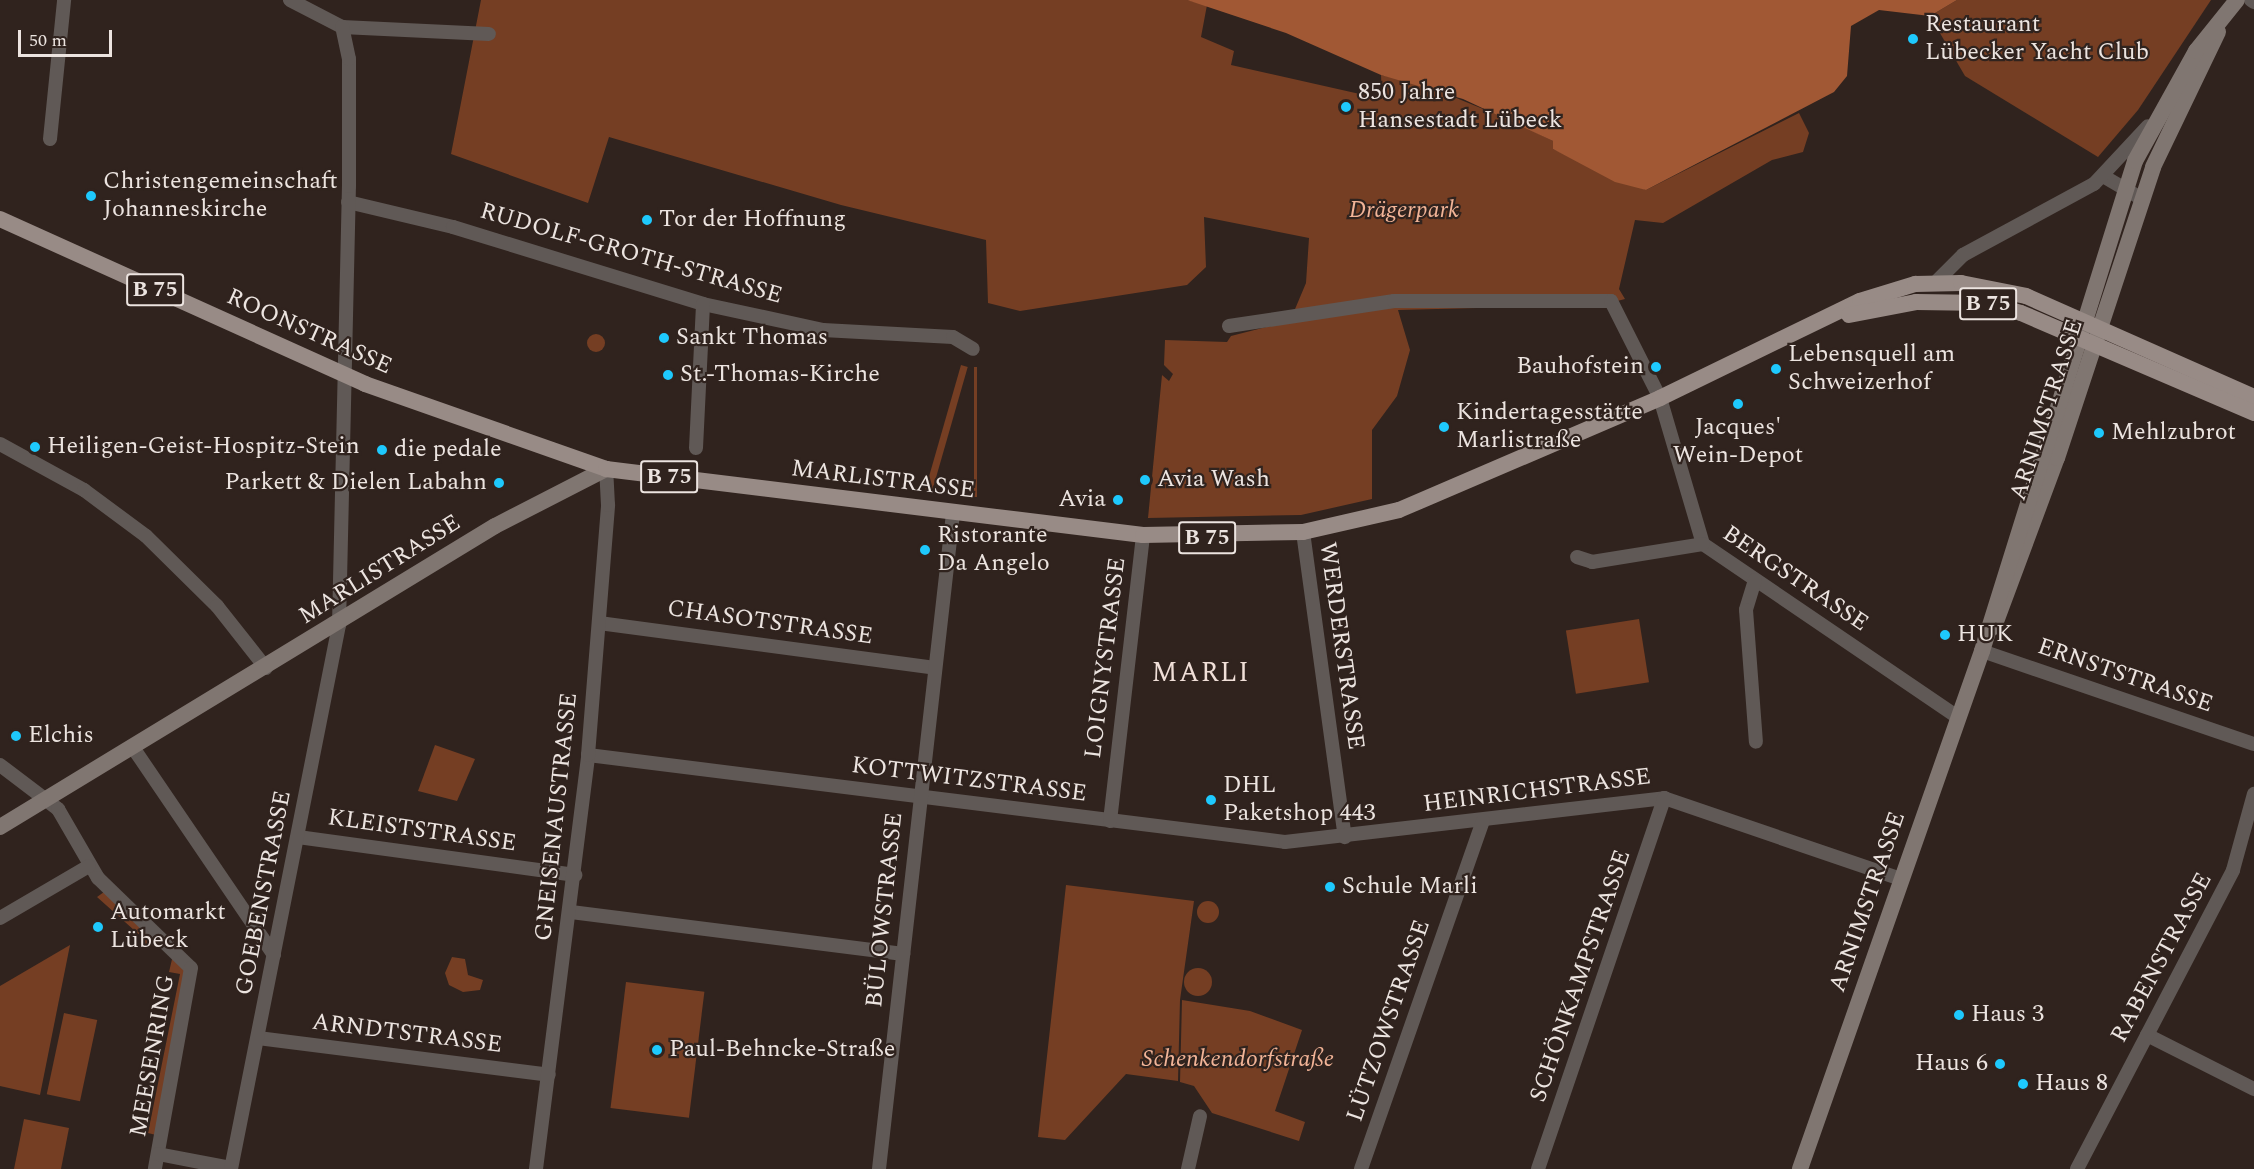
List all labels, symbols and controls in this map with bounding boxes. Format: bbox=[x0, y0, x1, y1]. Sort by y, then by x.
place label: Restaurant Lübecker Yacht Club bbox=[1925, 11, 2149, 67]
scale bar bbox=[21, 18, 116, 56]
text: 50 m bbox=[29, 27, 67, 54]
marker: Restaurant Lübecker Yacht Club bbox=[1906, 32, 1920, 46]
place label: 850 Jahre Hansestadt Lübeck bbox=[1358, 79, 1562, 135]
marker: 850 Jahre Hansestadt Lübeck bbox=[1339, 100, 1353, 114]
place label: Christengemeinschaft Johanneskirche bbox=[103, 168, 338, 224]
marker: Christengemeinschaft Johanneskirche bbox=[84, 189, 98, 203]
street label: RUDOLF-GROTH-STRASSE bbox=[476, 197, 786, 311]
park label: Drägerpark bbox=[1349, 197, 1459, 225]
place label: Tor der Hoffnung bbox=[659, 206, 846, 234]
marker: Tor der Hoffnung bbox=[640, 213, 654, 227]
road number: B 75 bbox=[125, 271, 185, 309]
street label: ROONSTRASSE bbox=[222, 283, 396, 381]
road number: B 75 bbox=[1958, 285, 2018, 323]
street label: ARNIMSTRASSE bbox=[2004, 316, 2090, 504]
place label: Sankt Thomas bbox=[676, 324, 828, 352]
marker: Sankt Thomas bbox=[657, 331, 671, 345]
place label: Lebensquell am Schweizerhof bbox=[1788, 341, 1955, 397]
place label: Bauhofstein bbox=[1516, 353, 1644, 381]
marker: Bauhofstein bbox=[1649, 360, 1663, 374]
place label: St.-Thomas-Kirche bbox=[680, 361, 880, 389]
marker: Lebensquell am Schweizerhof bbox=[1769, 362, 1783, 376]
marker: St.-Thomas-Kirche bbox=[661, 368, 675, 382]
marker: Jacques' Wein-Depot bbox=[1731, 397, 1745, 411]
place label: Kindertagesstätte Marlistraße bbox=[1456, 399, 1643, 455]
place label: Jacques' Wein-Depot bbox=[1673, 414, 1803, 470]
place label: Mehlzubrot bbox=[2111, 419, 2236, 447]
marker: Kindertagesstätte Marlistraße bbox=[1437, 420, 1451, 434]
marker: Mehlzubrot bbox=[2092, 426, 2106, 440]
place label: Heiligen-Geist-Hospitz-Stein bbox=[47, 433, 360, 461]
place label: die pedale bbox=[394, 436, 502, 464]
marker: Heiligen-Geist-Hospitz-Stein bbox=[28, 440, 42, 454]
marker: die pedale bbox=[375, 443, 389, 457]
street label: MARLISTRASSE bbox=[789, 454, 977, 506]
road number: B 75 bbox=[639, 458, 699, 496]
place label: Avia Wash bbox=[1157, 466, 1270, 494]
place label: Parkett & Dielen Labahn bbox=[224, 469, 487, 497]
marker: Avia Wash bbox=[1138, 473, 1152, 487]
marker: Parkett & Dielen Labahn bbox=[492, 476, 506, 490]
place label: Avia bbox=[1058, 486, 1106, 514]
marker: Avia bbox=[1111, 493, 1125, 507]
street label: MARLISTRASSE bbox=[294, 509, 466, 631]
road number: B 75 bbox=[1177, 519, 1237, 557]
street label: BERGSTRASSE bbox=[1717, 520, 1873, 638]
place label: Ristorante Da Angelo bbox=[937, 522, 1050, 578]
street label: WERDERSTRASSE bbox=[1312, 540, 1370, 752]
marker: Ristorante Da Angelo bbox=[918, 543, 932, 557]
street label: LOIGNYSTRASSE bbox=[1079, 556, 1133, 760]
street label: CHASOTSTRASSE bbox=[665, 594, 875, 652]
place label: HUK bbox=[1957, 621, 2013, 649]
marker: HUK bbox=[1938, 628, 1952, 642]
street label: ERNSTSTRASSE bbox=[2034, 633, 2216, 719]
district label: MARLI bbox=[1152, 658, 1250, 690]
street label: GNEISENAUSTRASSE bbox=[530, 691, 584, 943]
place label: Elchis bbox=[28, 722, 94, 750]
marker: Elchis bbox=[9, 729, 23, 743]
street label: KOTTWITZSTRASSE bbox=[850, 751, 1088, 809]
street label: HEINRICHSTRASSE bbox=[1421, 763, 1653, 819]
place label: DHL Paketshop 443 bbox=[1223, 772, 1375, 828]
street label: GOEBENSTRASSE bbox=[230, 788, 298, 998]
marker: DHL Paketshop 443 bbox=[1204, 793, 1218, 807]
street label: KLEISTSTRASSE bbox=[326, 804, 518, 858]
street label: ARNIMSTRASSE bbox=[1824, 808, 1912, 996]
street label: BÜLOWSTRASSE bbox=[860, 811, 910, 1009]
street label: SCHÖNKAMPSTRASSE bbox=[1524, 846, 1638, 1106]
street label: RABENSTRASSE bbox=[2105, 868, 2219, 1048]
place label: Schule Marli bbox=[1342, 873, 1478, 901]
marker: Schule Marli bbox=[1323, 880, 1337, 894]
place label: Automarkt Lübeck bbox=[110, 899, 226, 955]
street label: LÜTZOWSTRASSE bbox=[1341, 916, 1437, 1126]
marker: Automarkt Lübeck bbox=[91, 920, 105, 934]
street label: MEESENRING bbox=[125, 973, 181, 1139]
place label: Haus 3 bbox=[1971, 1001, 2044, 1029]
street label: ARNDTSTRASSE bbox=[310, 1008, 504, 1060]
marker: Haus 3 bbox=[1952, 1008, 1966, 1022]
place label: Paul-Behncke-Straße bbox=[669, 1036, 895, 1064]
marker: Paul-Behncke-Straße bbox=[650, 1043, 664, 1057]
park label: Schenkendorfstraße bbox=[1142, 1046, 1334, 1074]
place label: Haus 6 bbox=[1915, 1050, 1988, 1078]
marker: Haus 6 bbox=[1993, 1057, 2007, 1071]
place label: Haus 8 bbox=[2035, 1070, 2108, 1098]
marker: Haus 8 bbox=[2016, 1077, 2030, 1091]

